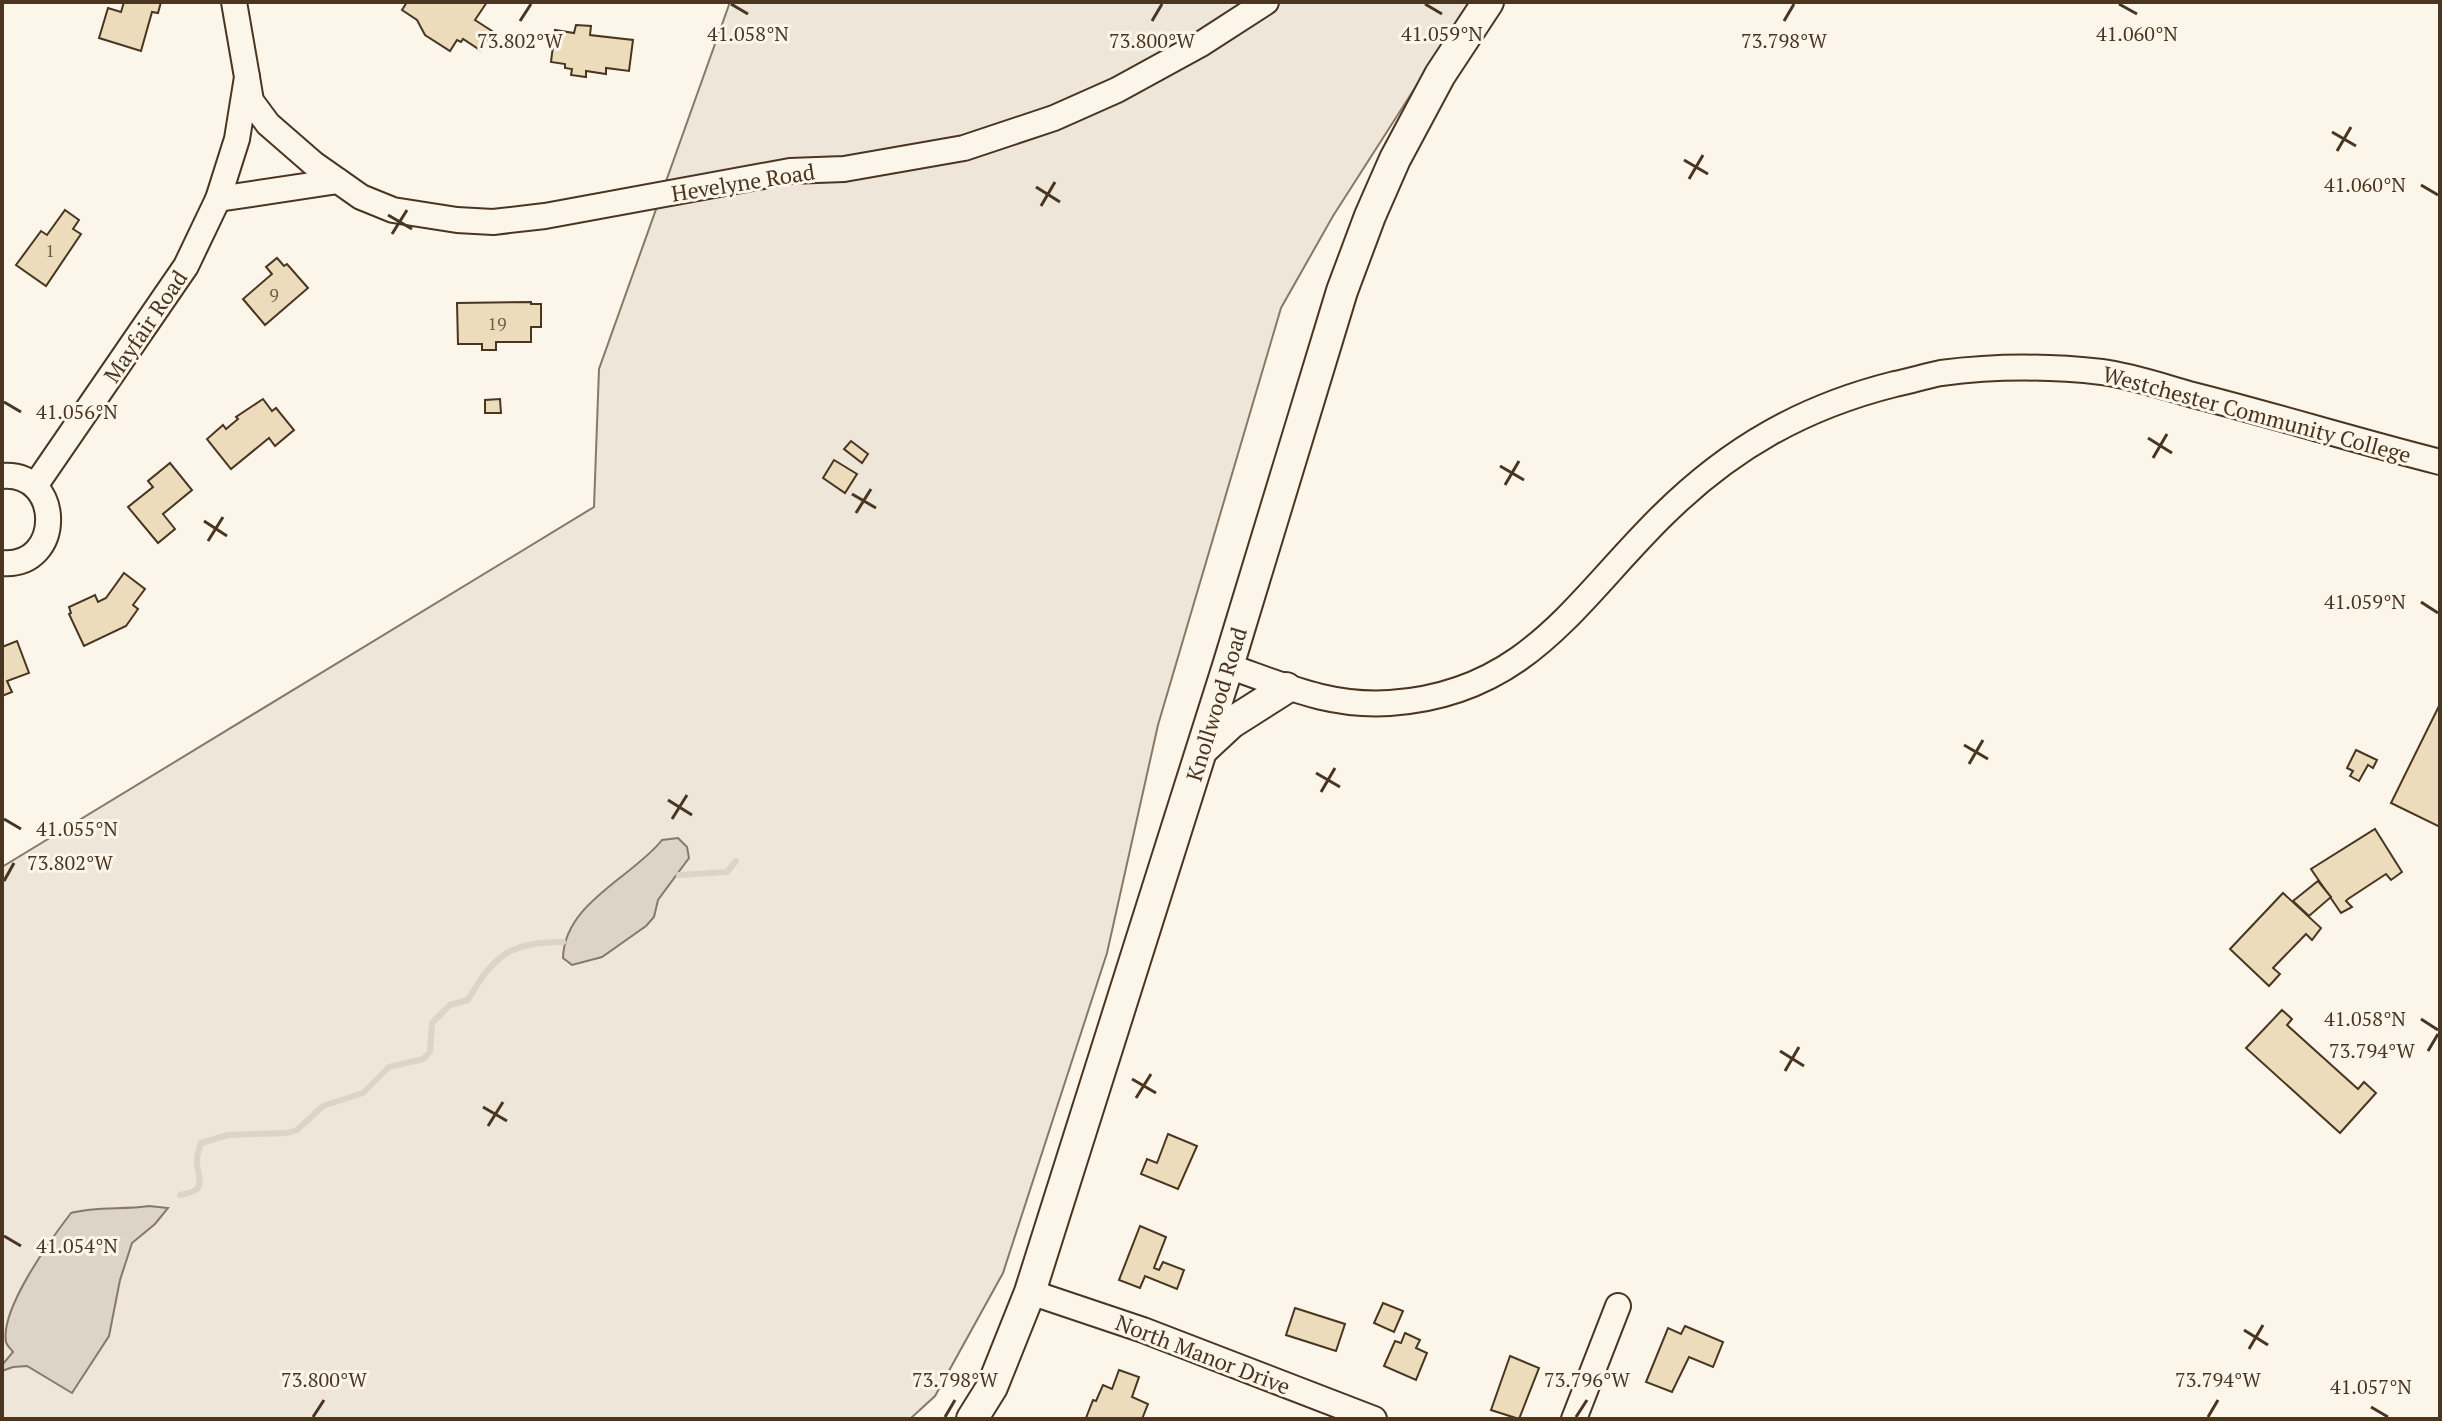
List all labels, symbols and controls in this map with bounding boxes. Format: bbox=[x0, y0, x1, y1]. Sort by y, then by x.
text: 41.058°N bbox=[707, 20, 789, 47]
text: 41.059°N bbox=[1401, 20, 1483, 47]
text: 41.060°N bbox=[2096, 20, 2178, 47]
text: 73.802°W bbox=[477, 27, 563, 54]
text: 73.800°W bbox=[1109, 27, 1195, 54]
text: 73.798°W bbox=[1741, 27, 1827, 54]
street label: Hevelyne Road bbox=[669, 156, 817, 208]
text: 41.060°N bbox=[2324, 171, 2406, 198]
house number: 1 bbox=[45, 238, 55, 262]
street label: Mayfair Road bbox=[97, 264, 193, 388]
house number: 9 bbox=[269, 282, 279, 306]
house number: 19 bbox=[487, 311, 507, 335]
street label: Westchester Community College bbox=[2100, 359, 2414, 469]
text: 41.056°N bbox=[36, 398, 118, 425]
text: 41.059°N bbox=[2324, 588, 2406, 615]
street label: Knollwood Road bbox=[1179, 624, 1253, 784]
text: 41.055°N bbox=[36, 815, 118, 842]
text: 73.802°W bbox=[27, 849, 113, 876]
text: 41.058°N bbox=[2324, 1005, 2406, 1032]
text: 73.794°W bbox=[2329, 1037, 2415, 1064]
text: 41.054°N bbox=[36, 1232, 118, 1259]
street label: North Manor Drive bbox=[1112, 1307, 1294, 1401]
text: 73.800°W bbox=[281, 1366, 367, 1393]
text: 73.798°W bbox=[912, 1366, 998, 1393]
text: 73.796°W bbox=[1544, 1366, 1630, 1393]
text: 73.794°W bbox=[2175, 1366, 2261, 1393]
text: 41.057°N bbox=[2330, 1373, 2412, 1400]

